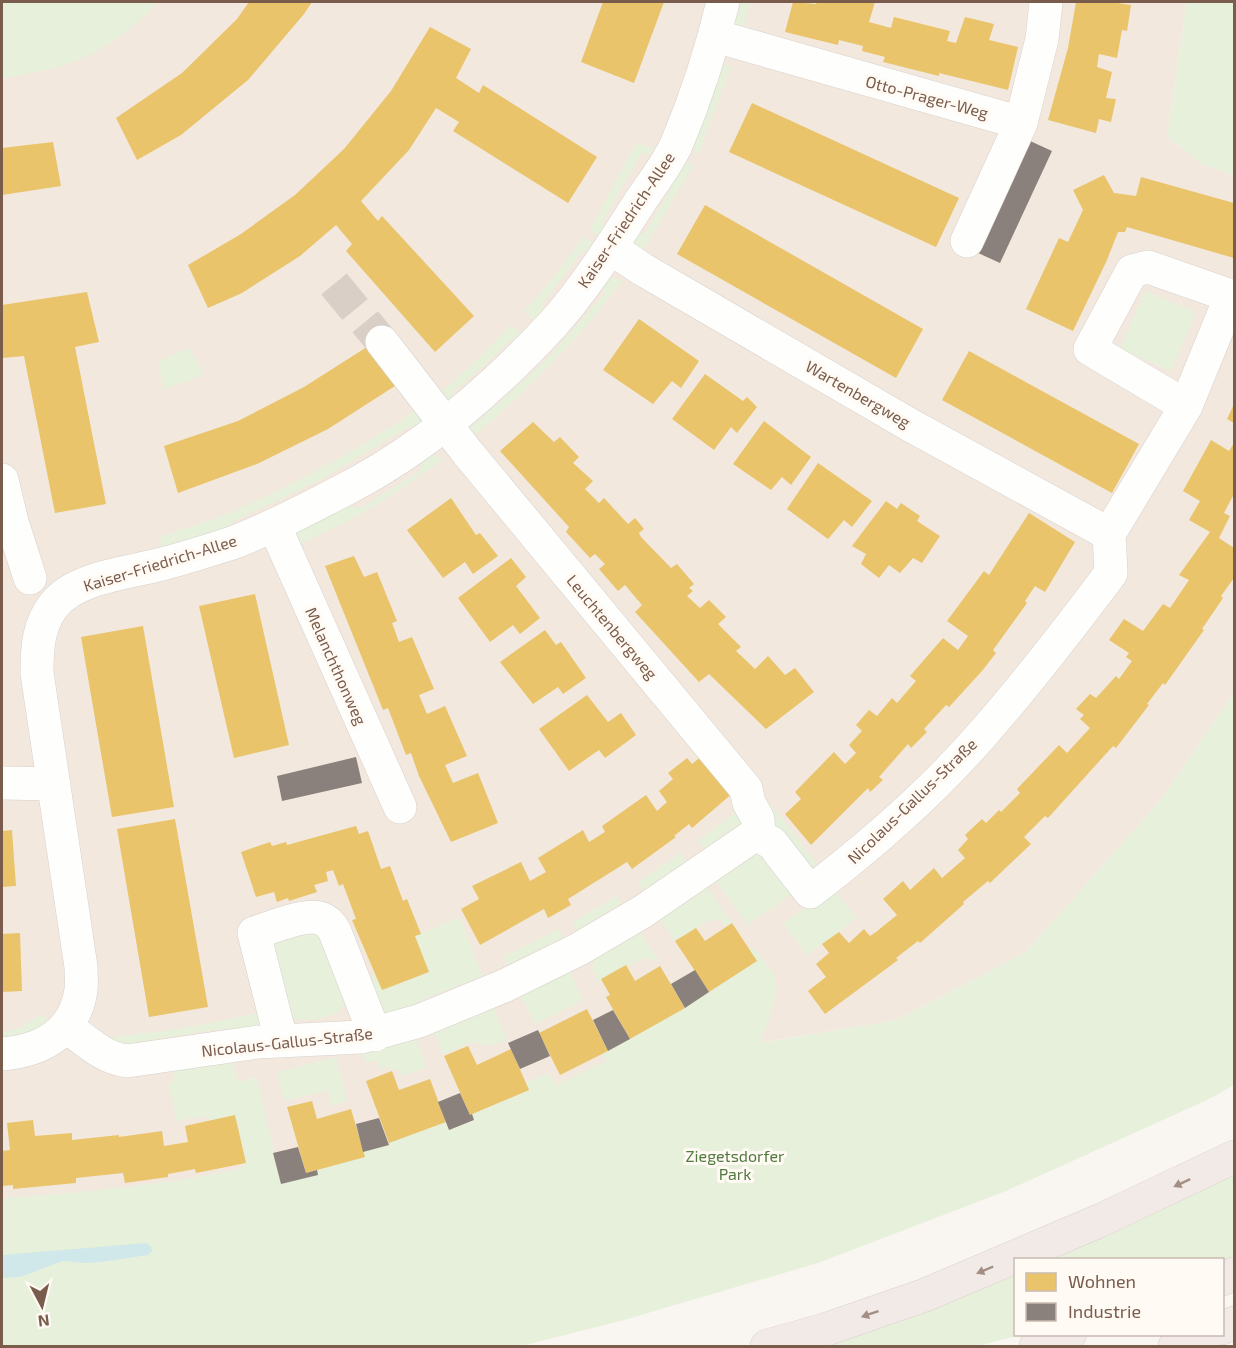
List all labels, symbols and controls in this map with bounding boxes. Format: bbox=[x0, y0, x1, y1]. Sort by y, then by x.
street label: Otto-Prager-Weg bbox=[864, 71, 991, 122]
street label: Kaiser-Friedrich-Allee bbox=[573, 148, 678, 291]
street label: Wartenbergweg bbox=[802, 356, 914, 431]
street label: Kaiser-Friedrich-Allee bbox=[81, 530, 239, 595]
street label: Leuchtenbergweg bbox=[563, 571, 662, 683]
street label: Melanchthonweg bbox=[302, 604, 371, 728]
street label: Nicolaus-Gallus-Straße bbox=[843, 734, 980, 867]
street label: Nicolaus-Gallus-Straße bbox=[200, 1023, 374, 1060]
park label: Ziegetsdorfer Park bbox=[686, 1146, 785, 1183]
one-way arrow bbox=[1174, 1178, 1191, 1187]
legend bbox=[1014, 1258, 1224, 1336]
one-way arrow bbox=[975, 1265, 993, 1275]
text: Wohnen bbox=[1068, 1270, 1136, 1292]
north arrow bbox=[12, 1276, 72, 1336]
text: Industrie bbox=[1068, 1300, 1141, 1322]
one-way arrow bbox=[861, 1310, 879, 1320]
text: N bbox=[37, 1311, 51, 1332]

